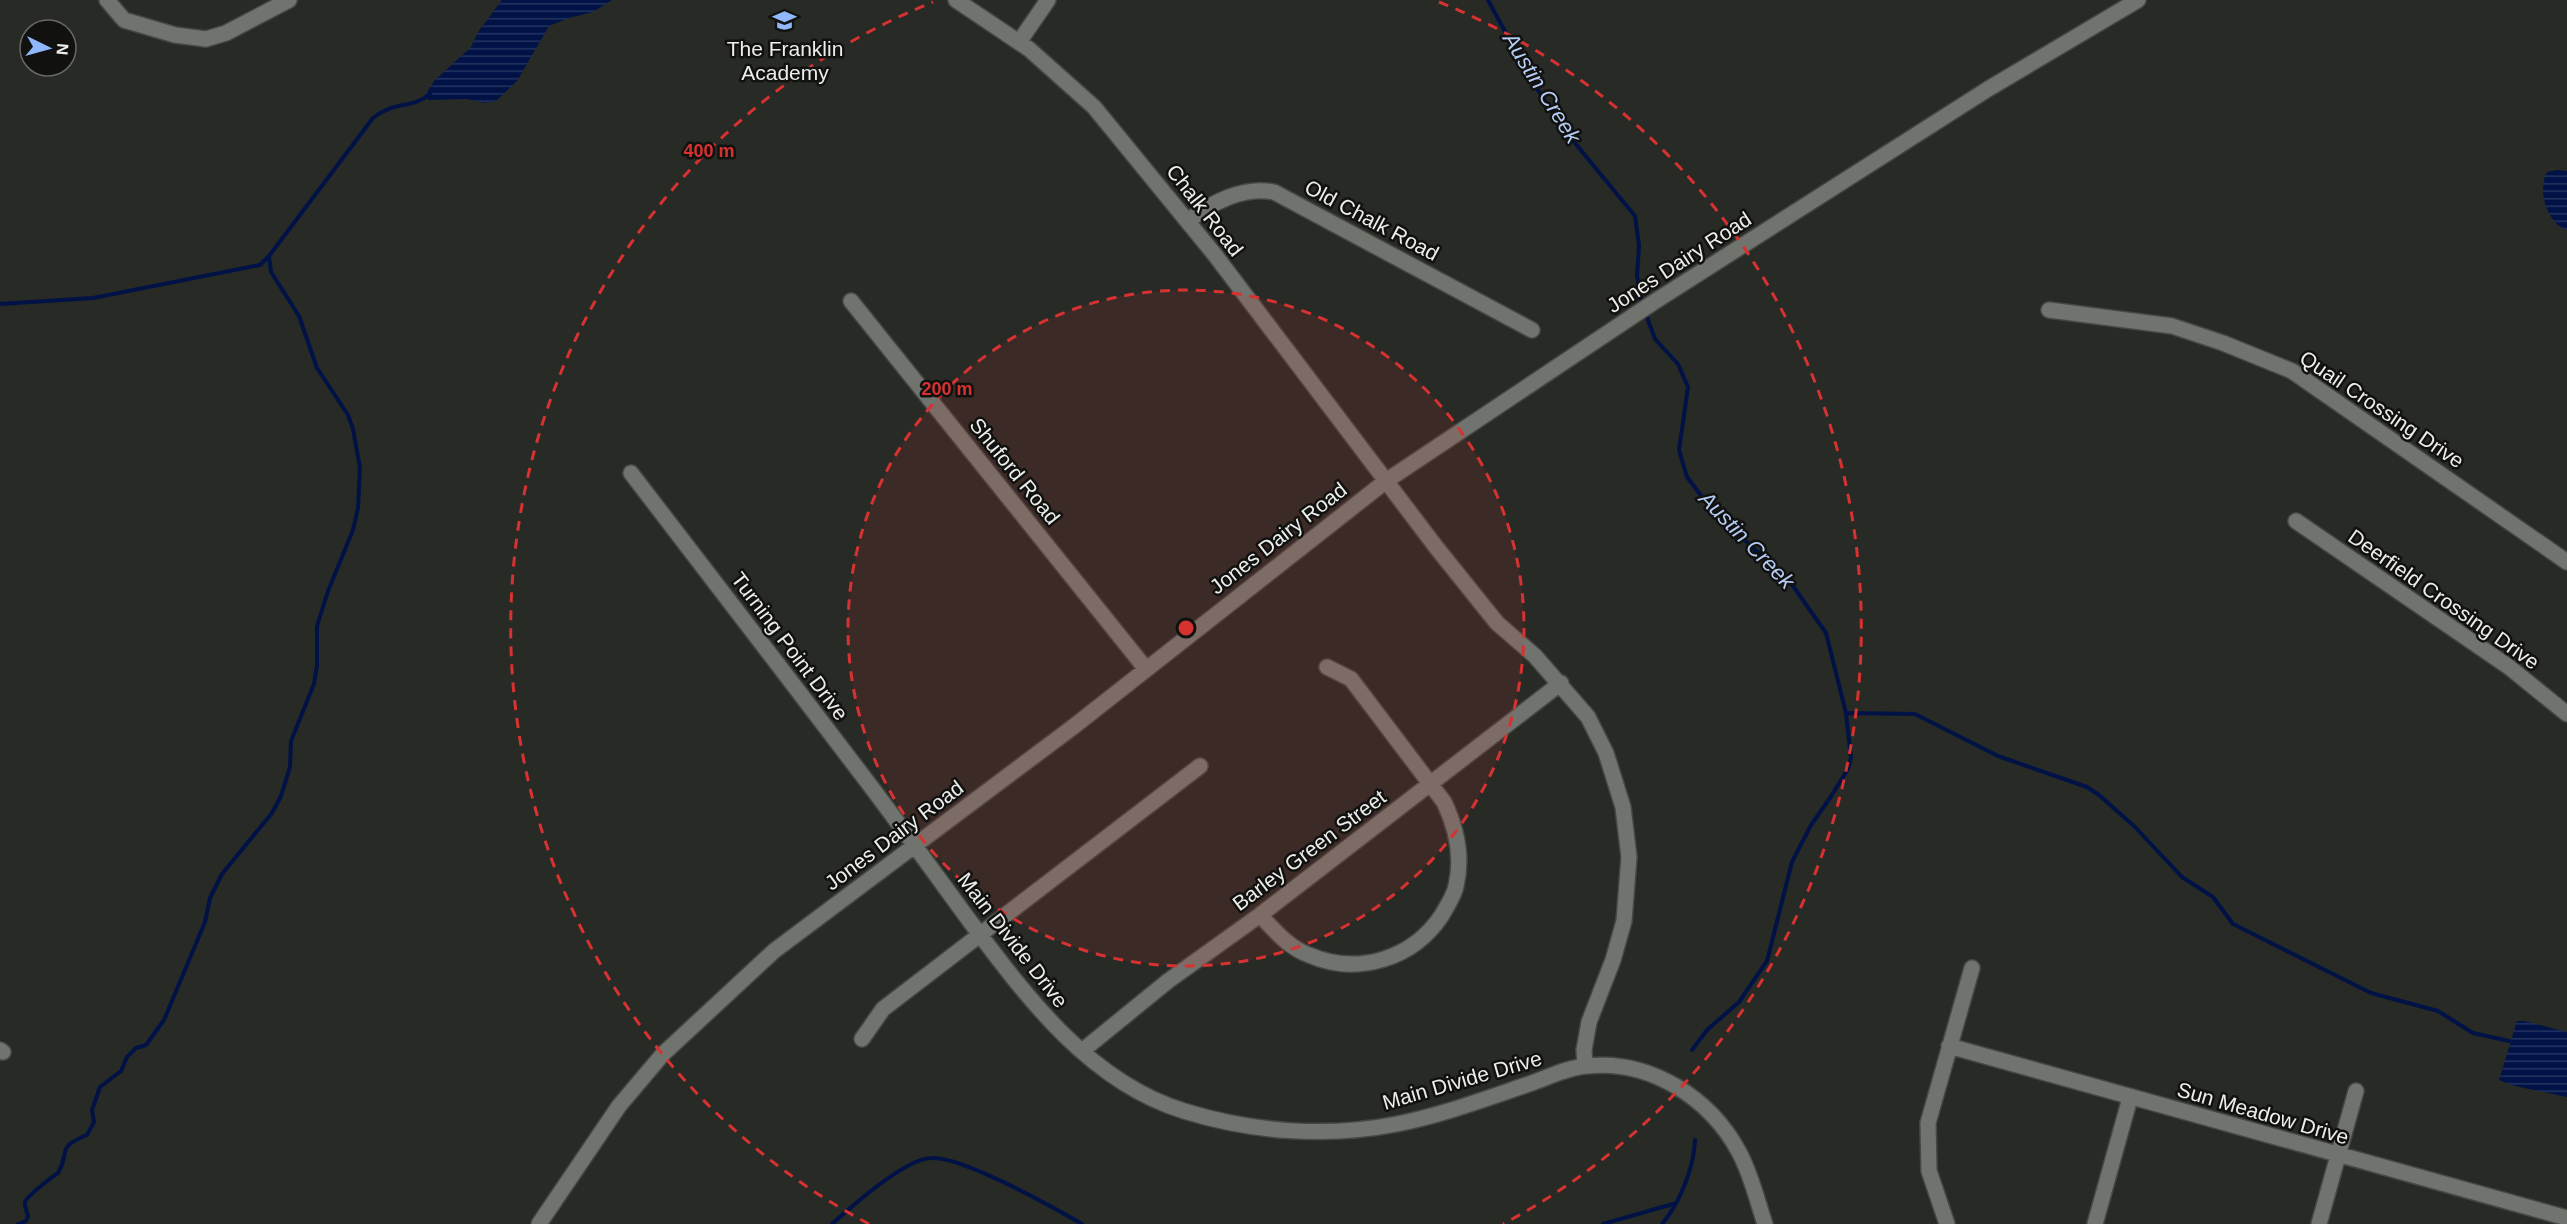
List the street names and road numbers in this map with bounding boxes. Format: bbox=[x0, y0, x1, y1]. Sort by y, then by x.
street label: Chalk Road bbox=[1162, 160, 1248, 260]
street label: Old Chalk Road bbox=[1301, 175, 1443, 265]
street label: Jones Dairy Road bbox=[1603, 207, 1755, 317]
street label: Quail Crossing Drive bbox=[2296, 346, 2468, 472]
street label: Shuford Road bbox=[965, 413, 1065, 529]
street label: Jones Dairy Road bbox=[1205, 478, 1351, 598]
street label: Deerfield Crossing Drive bbox=[2344, 524, 2544, 674]
street label: Turning Point Drive bbox=[727, 568, 853, 724]
street label: Jones Dairy Road bbox=[820, 776, 968, 894]
street label: Barley Green Street bbox=[1228, 785, 1390, 915]
street label: Main Divide Drive bbox=[953, 868, 1073, 1012]
street label: Main Divide Drive bbox=[1380, 1046, 1544, 1114]
street label: Sun Meadow Drive bbox=[2175, 1077, 2351, 1149]

